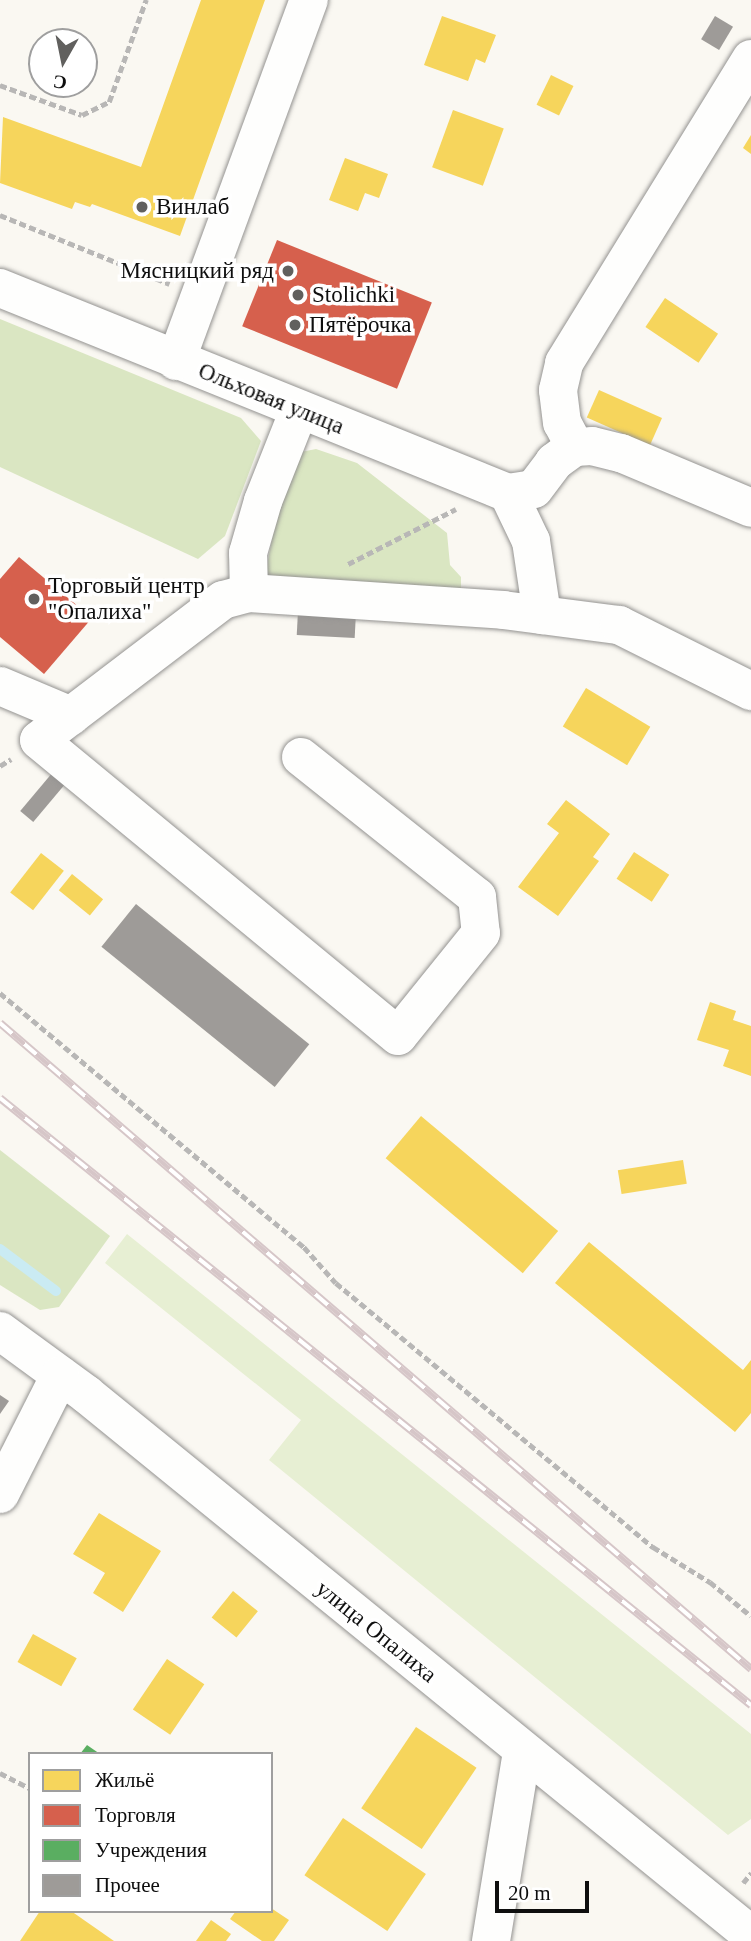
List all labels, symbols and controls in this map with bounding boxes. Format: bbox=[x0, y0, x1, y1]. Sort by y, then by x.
north arrow bbox=[28, 28, 98, 98]
text: С bbox=[52, 71, 68, 94]
place label: Винлаб bbox=[156, 193, 229, 221]
marker: Винлаб bbox=[134, 199, 150, 215]
place label: Мясницкий ряд bbox=[121, 257, 274, 285]
marker: Мясницкий ряд bbox=[280, 263, 296, 279]
place label: Stolichki bbox=[312, 281, 395, 309]
marker: Stolichki bbox=[290, 287, 306, 303]
place label: Пятёрочка bbox=[309, 311, 411, 339]
marker: Пятёрочка bbox=[287, 317, 303, 333]
street label: Ольховая улица bbox=[194, 357, 348, 441]
place label: Торговый центр "Опалиха" bbox=[48, 572, 205, 626]
marker: Торговый центр "Опалиха" bbox=[26, 591, 42, 607]
street label: улица Опалиха bbox=[310, 1575, 442, 1689]
legend bbox=[28, 1752, 273, 1913]
text: Жильё bbox=[95, 1768, 154, 1792]
text: Торговля bbox=[95, 1803, 176, 1827]
text: Учреждения bbox=[95, 1838, 207, 1862]
scale bar bbox=[499, 1868, 594, 1912]
text: Прочее bbox=[95, 1873, 160, 1897]
text: 20 m bbox=[508, 1881, 551, 1905]

